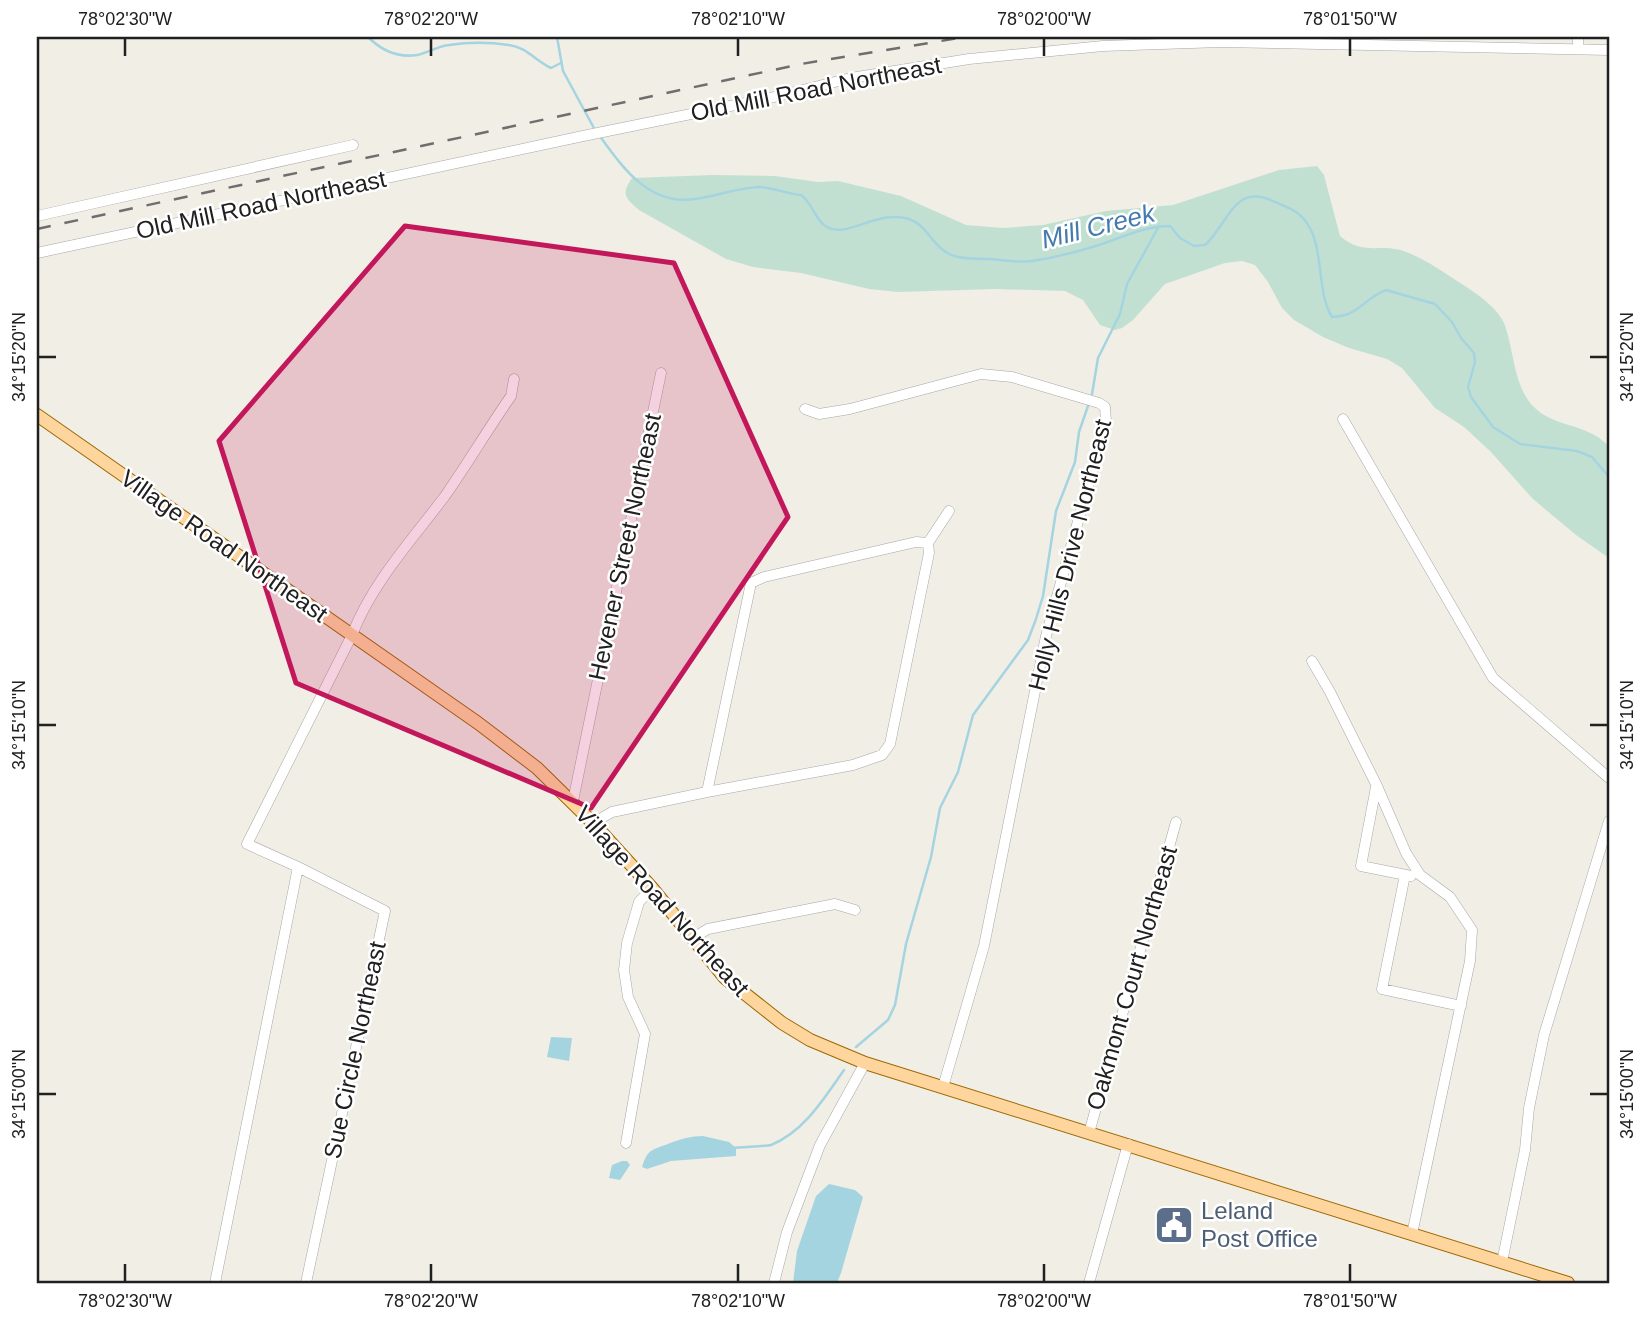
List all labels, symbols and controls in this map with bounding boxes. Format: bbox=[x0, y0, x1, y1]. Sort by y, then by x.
text: 78°02'30"W bbox=[78, 9, 172, 29]
text: 78°02'20"W bbox=[384, 9, 478, 29]
text: 78°02'10"W bbox=[691, 9, 785, 29]
text: 78°02'00"W bbox=[997, 9, 1091, 29]
text: 78°01'50"W bbox=[1303, 9, 1397, 29]
street label: Old Mill Road Northeast bbox=[688, 51, 944, 126]
street label: Old Mill Road Northeast bbox=[133, 165, 389, 244]
water label: Mill Creek bbox=[1038, 197, 1160, 255]
text: 34°15'20"N bbox=[9, 312, 29, 402]
text: 34°15'20"N bbox=[1617, 312, 1637, 402]
street label: Hevener Street Northeast bbox=[583, 411, 666, 683]
street label: Holly Hills Drive Northeast bbox=[1023, 416, 1116, 693]
street label: Village Road Northeast bbox=[116, 464, 333, 627]
text: 34°15'10"N bbox=[9, 680, 29, 770]
text: 34°15'10"N bbox=[1617, 680, 1637, 770]
street label: Village Road Northeast bbox=[570, 800, 755, 1001]
street label: Oakmont Court Northeast bbox=[1081, 842, 1182, 1113]
street label: Sue Circle Northeast bbox=[318, 938, 391, 1161]
text: 34°15'00"N bbox=[9, 1049, 29, 1139]
text: 34°15'00"N bbox=[1617, 1049, 1637, 1139]
place label: Leland Post Office bbox=[1201, 1197, 1318, 1252]
public building icon: Leland Post Office bbox=[1153, 1204, 1195, 1246]
text: 78°02'30"W bbox=[78, 1291, 172, 1311]
text: 78°02'20"W bbox=[384, 1291, 478, 1311]
text: 78°02'10"W bbox=[691, 1291, 785, 1311]
text: 78°02'00"W bbox=[997, 1291, 1091, 1311]
text: 78°01'50"W bbox=[1303, 1291, 1397, 1311]

